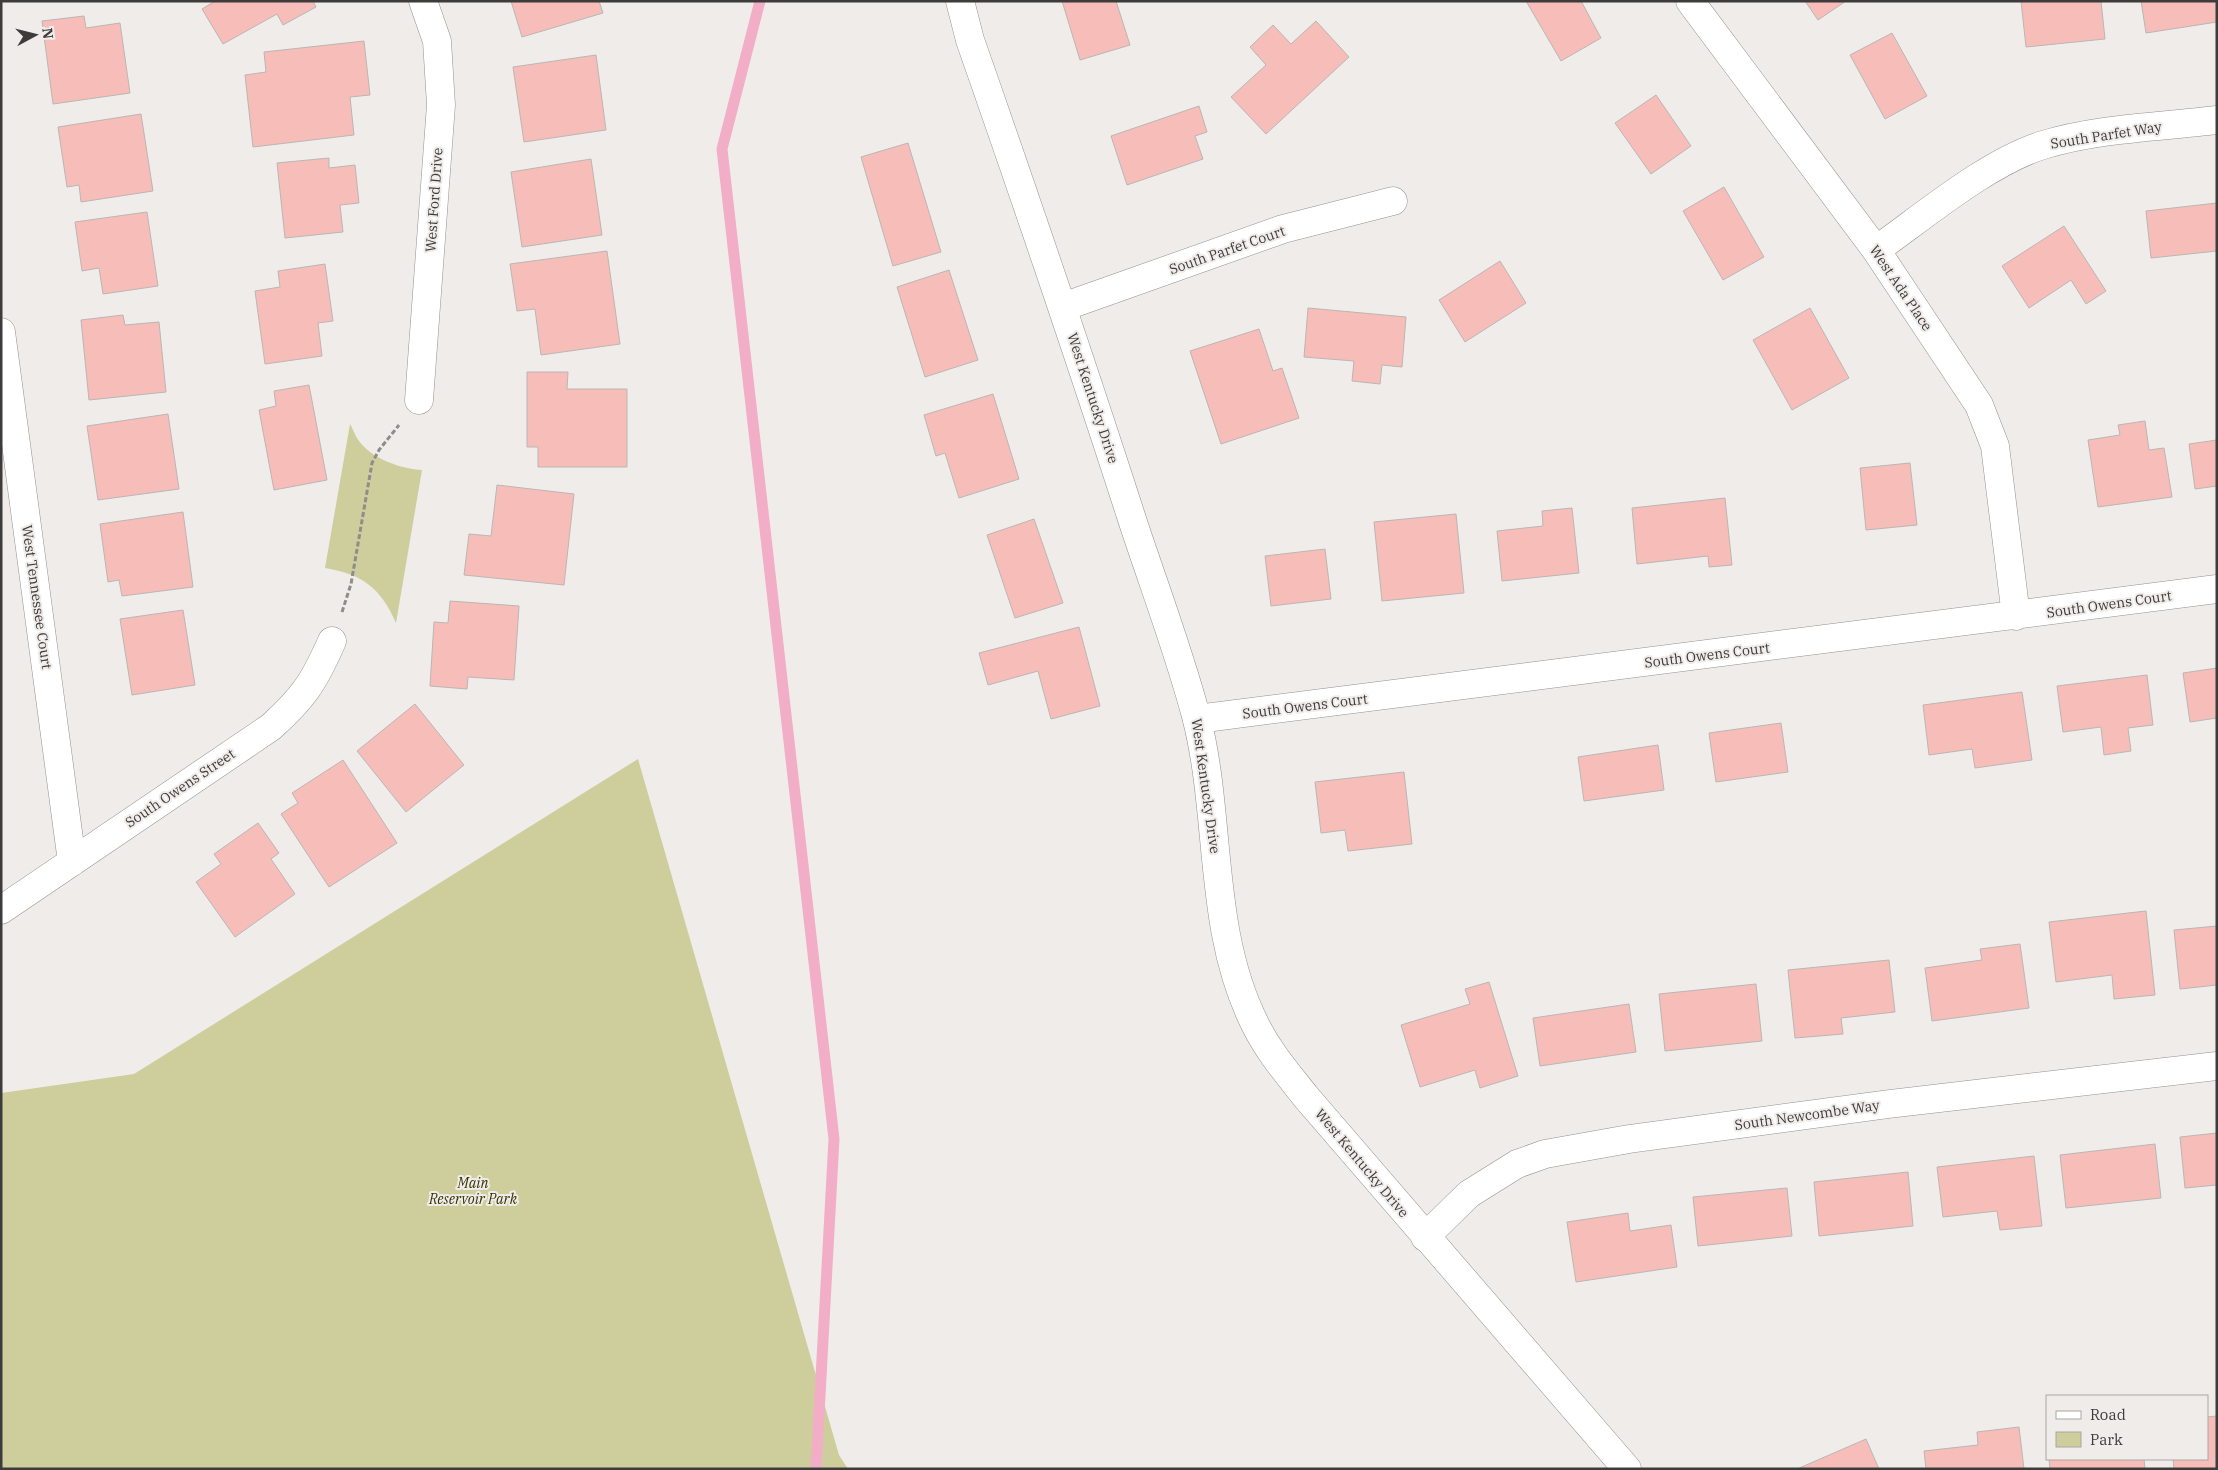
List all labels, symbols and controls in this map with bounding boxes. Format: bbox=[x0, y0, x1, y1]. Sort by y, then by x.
north arrow bbox=[10, 10, 60, 60]
text: N bbox=[38, 27, 58, 40]
street label: South Parfet Way bbox=[2049, 117, 2163, 153]
street label: West Ford Drive bbox=[421, 147, 447, 253]
street label: South Parfet Court bbox=[1167, 222, 1287, 278]
street label: West Ada Place bbox=[1866, 242, 1936, 334]
street label: West Kentucky Drive bbox=[1063, 330, 1123, 466]
street label: West Tennessee Court bbox=[18, 524, 56, 670]
street label: South Owens Court bbox=[2045, 586, 2173, 622]
street label: South Owens Court bbox=[1643, 638, 1771, 672]
street label: South Owens Court bbox=[1241, 689, 1369, 723]
street label: West Kentucky Drive bbox=[1188, 717, 1224, 855]
street label: South Owens Street bbox=[122, 745, 238, 831]
street label: South Newcombe Way bbox=[1733, 1096, 1881, 1134]
street label: West Kentucky Drive bbox=[1311, 1105, 1413, 1221]
park label: Main Reservoir Park bbox=[428, 1174, 518, 1208]
legend bbox=[2046, 1395, 2208, 1460]
text: Road bbox=[2090, 1405, 2126, 1424]
text: Park bbox=[2090, 1430, 2123, 1449]

